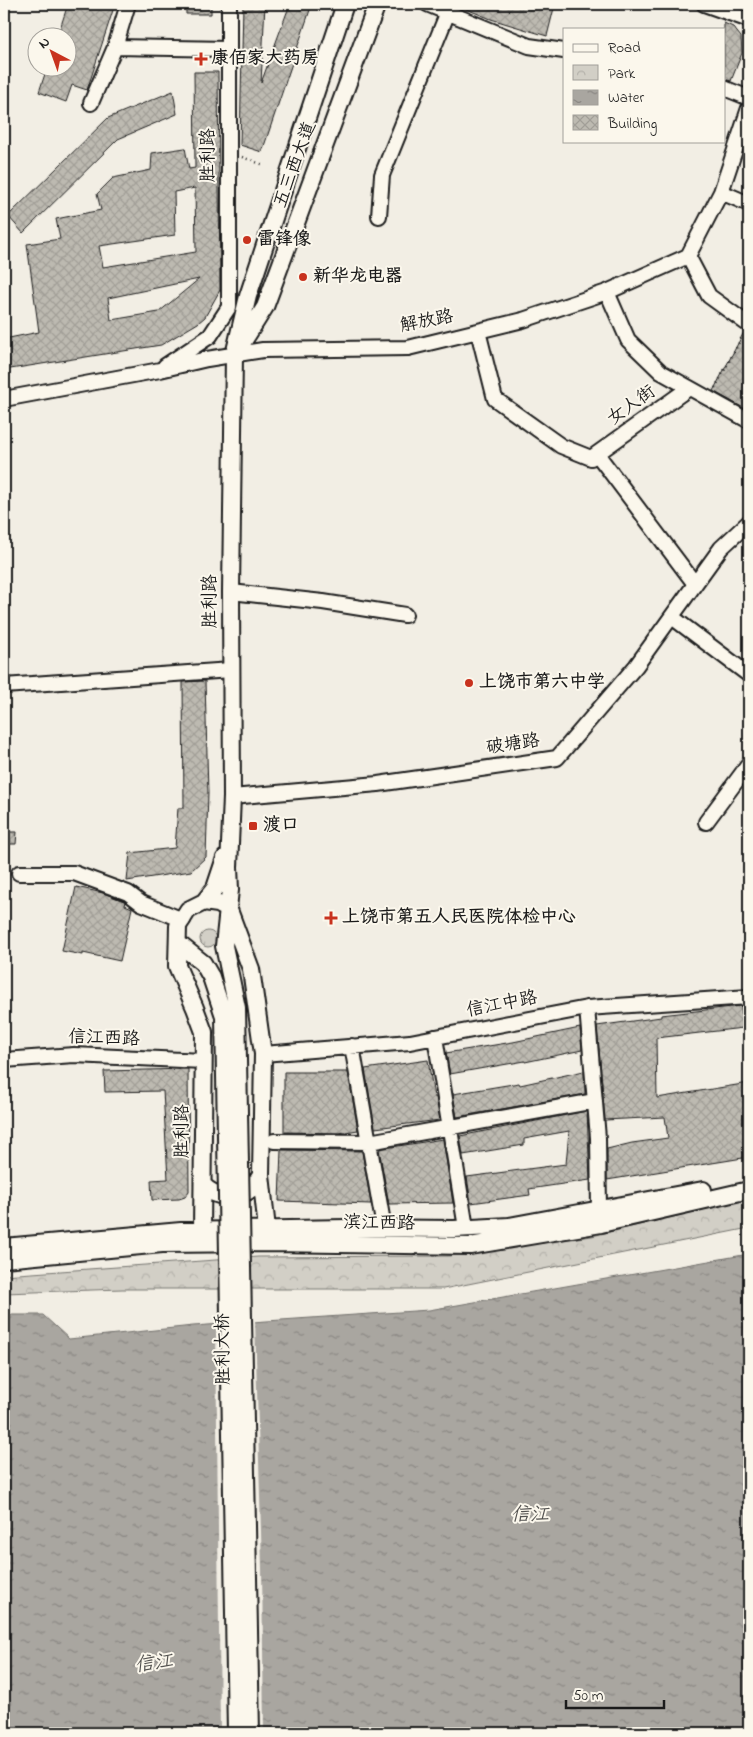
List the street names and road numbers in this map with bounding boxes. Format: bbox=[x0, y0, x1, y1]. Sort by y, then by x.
street label: 五三西大道 bbox=[268, 118, 324, 212]
street label: 胜利路 bbox=[196, 128, 222, 182]
street label: 解放路 bbox=[398, 304, 456, 340]
street label: 女人街 bbox=[603, 380, 661, 432]
street label: 胜利路 bbox=[198, 574, 224, 628]
street label: 破塘路 bbox=[484, 728, 542, 762]
street label: 信江中路 bbox=[464, 985, 540, 1025]
street label: 信江西路 bbox=[68, 1025, 140, 1053]
street label: 胜利路 bbox=[170, 1104, 196, 1158]
street label: 滨江西路 bbox=[343, 1210, 415, 1238]
street label: 胜利大桥 bbox=[210, 1313, 238, 1385]

